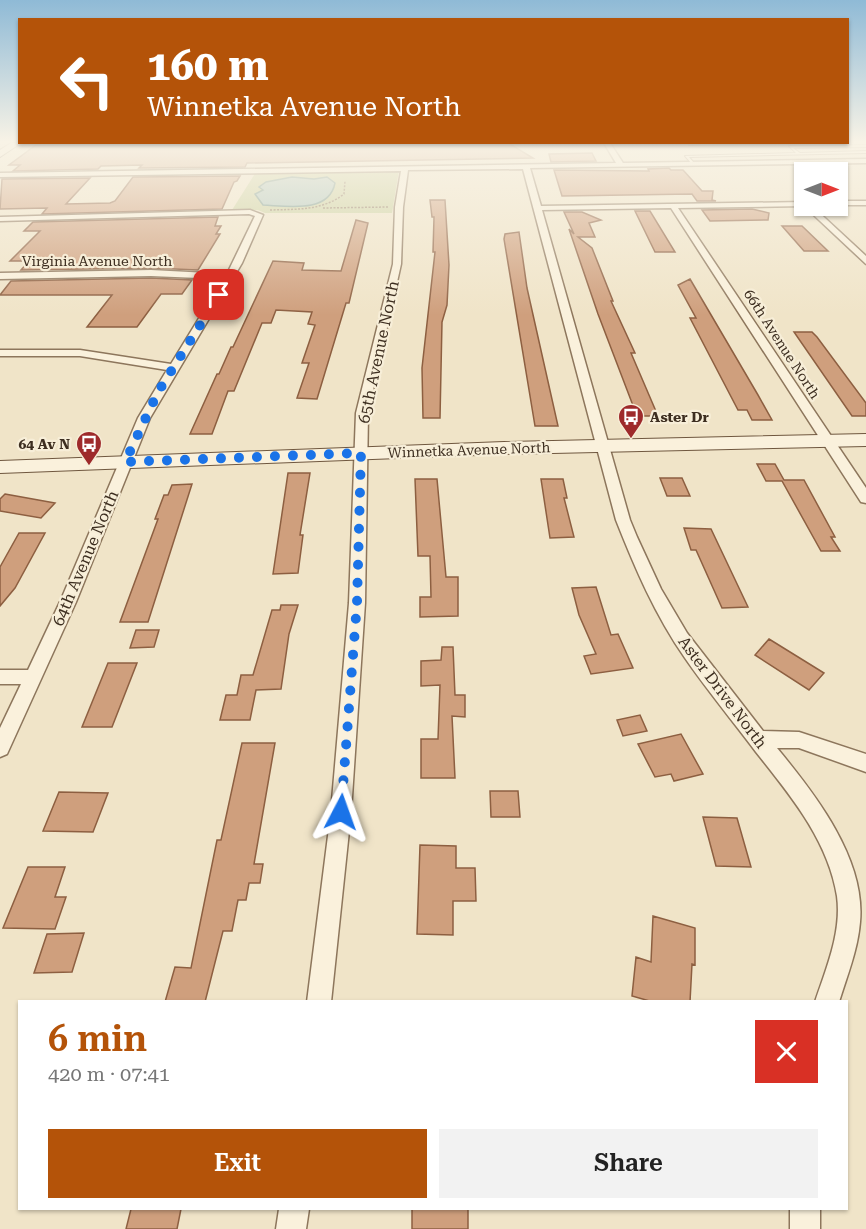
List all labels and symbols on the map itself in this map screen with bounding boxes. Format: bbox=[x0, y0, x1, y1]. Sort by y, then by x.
north arrow bbox=[794, 162, 848, 216]
street label: Virginia Avenue North bbox=[22, 253, 172, 269]
pin bbox=[193, 269, 244, 320]
street label: 65th Avenue North bbox=[354, 279, 403, 425]
street label: 66th Avenue North bbox=[741, 286, 823, 402]
bus stop icon: Aster Dr bbox=[616, 402, 646, 440]
place label: Aster Dr bbox=[650, 409, 709, 425]
bus stop icon: 64 Av N bbox=[74, 429, 104, 467]
place label: 64 Av N bbox=[18, 436, 70, 452]
street label: Winnetka Avenue North bbox=[387, 439, 551, 461]
street label: 64th Avenue North bbox=[48, 488, 123, 629]
street label: Aster Drive North bbox=[674, 632, 771, 752]
position arrow bbox=[309, 780, 373, 844]

